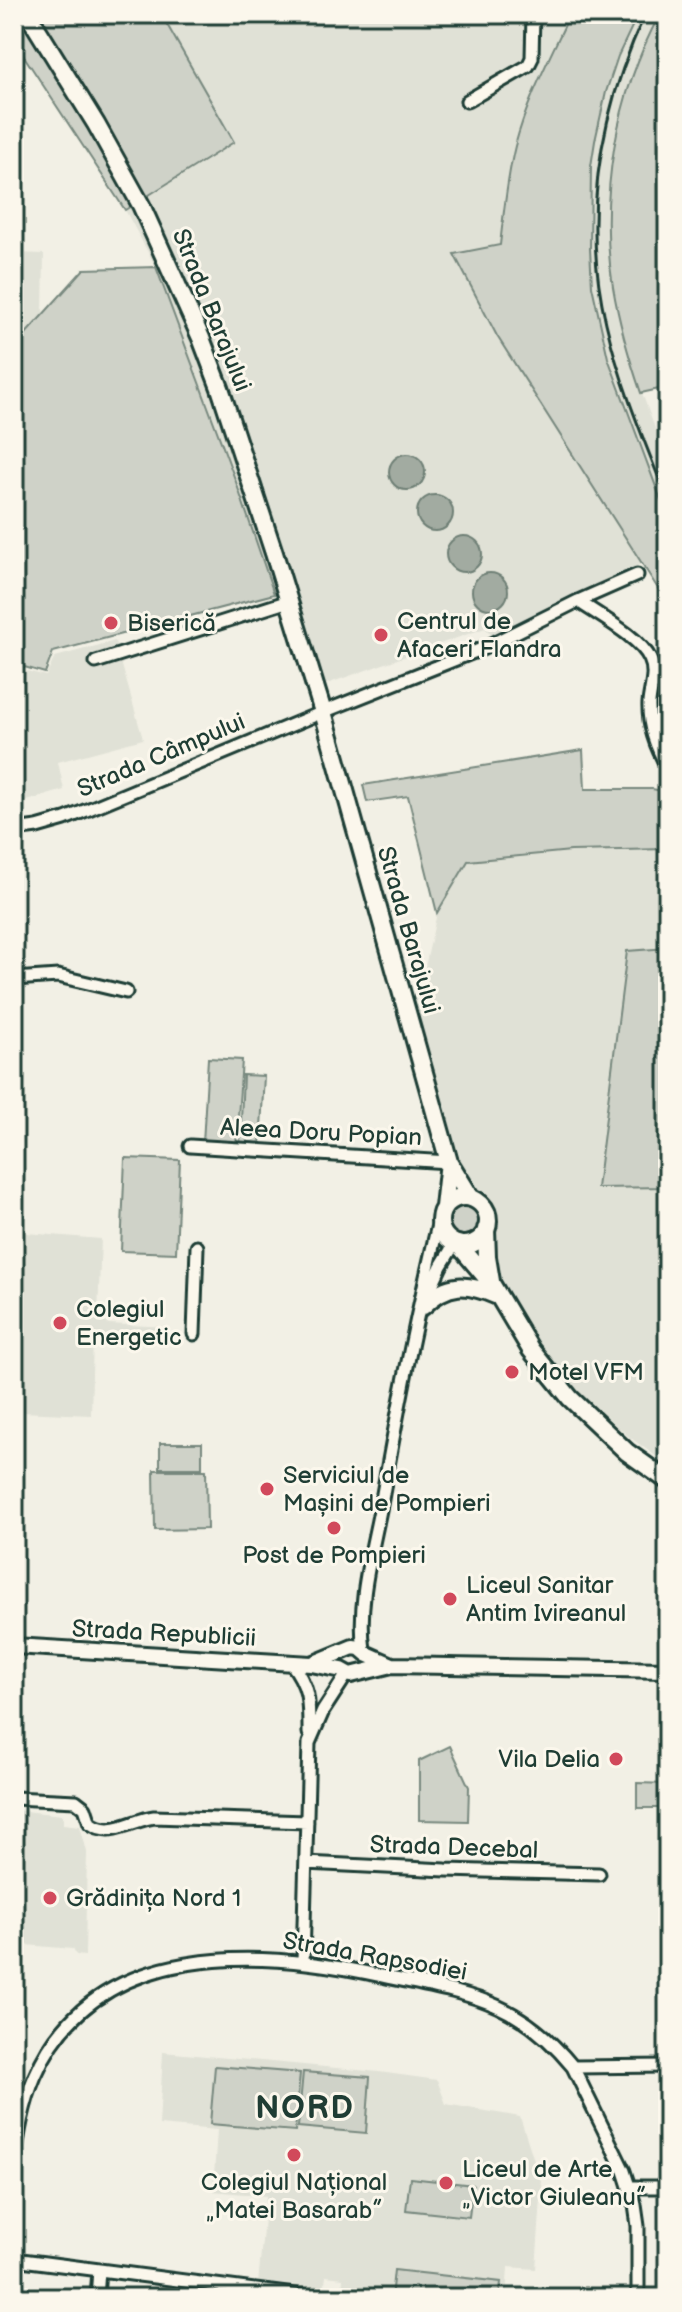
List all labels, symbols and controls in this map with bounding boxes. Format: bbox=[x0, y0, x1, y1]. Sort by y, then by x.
street label: Strada Barajului bbox=[166, 225, 257, 396]
place label: Centrul de Afaceri Flandra bbox=[397, 607, 562, 664]
place label: Biserică bbox=[127, 609, 216, 638]
marker: Biserică bbox=[102, 614, 120, 632]
marker: Centrul de Afaceri Flandra bbox=[372, 626, 390, 644]
street label: Strada Câmpului bbox=[73, 707, 249, 804]
street label: Strada Barajului bbox=[371, 843, 446, 1017]
street label: Aleea Doru Popian bbox=[219, 1113, 423, 1152]
place label: Colegiul Energetic bbox=[76, 1295, 182, 1352]
marker: Colegiul Energetic bbox=[51, 1314, 69, 1332]
place label: Motel VFM bbox=[528, 1358, 644, 1387]
marker: Motel VFM bbox=[503, 1363, 521, 1381]
place label: Serviciul de Mașini de Pompieri bbox=[283, 1461, 491, 1518]
marker: Serviciul de Mașini de Pompieri bbox=[258, 1480, 276, 1498]
marker: Post de Pompieri bbox=[325, 1519, 343, 1537]
place label: Post de Pompieri bbox=[242, 1541, 426, 1570]
place label: Liceul Sanitar Antim Ivireanul bbox=[466, 1571, 626, 1628]
marker: Liceul Sanitar Antim Ivireanul bbox=[441, 1590, 459, 1608]
street label: Strada Republicii bbox=[71, 1614, 257, 1653]
place label: Vila Delia bbox=[498, 1745, 600, 1774]
marker: Vila Delia bbox=[607, 1750, 625, 1768]
street label: Strada Decebal bbox=[369, 1830, 539, 1865]
place label: Grădinița Nord 1 bbox=[66, 1884, 241, 1913]
marker: Grădinița Nord 1 bbox=[41, 1889, 59, 1907]
street label: Strada Rapsodiei bbox=[280, 1926, 469, 1987]
district label: NORD bbox=[255, 2089, 355, 2128]
marker: Colegiul Național „Matei Basarab” bbox=[285, 2146, 303, 2164]
place label: Liceul de Arte „Victor Giuleanu” bbox=[462, 2155, 646, 2212]
place label: Colegiul Național „Matei Basarab” bbox=[201, 2168, 387, 2225]
marker: Liceul de Arte „Victor Giuleanu” bbox=[437, 2174, 455, 2192]

